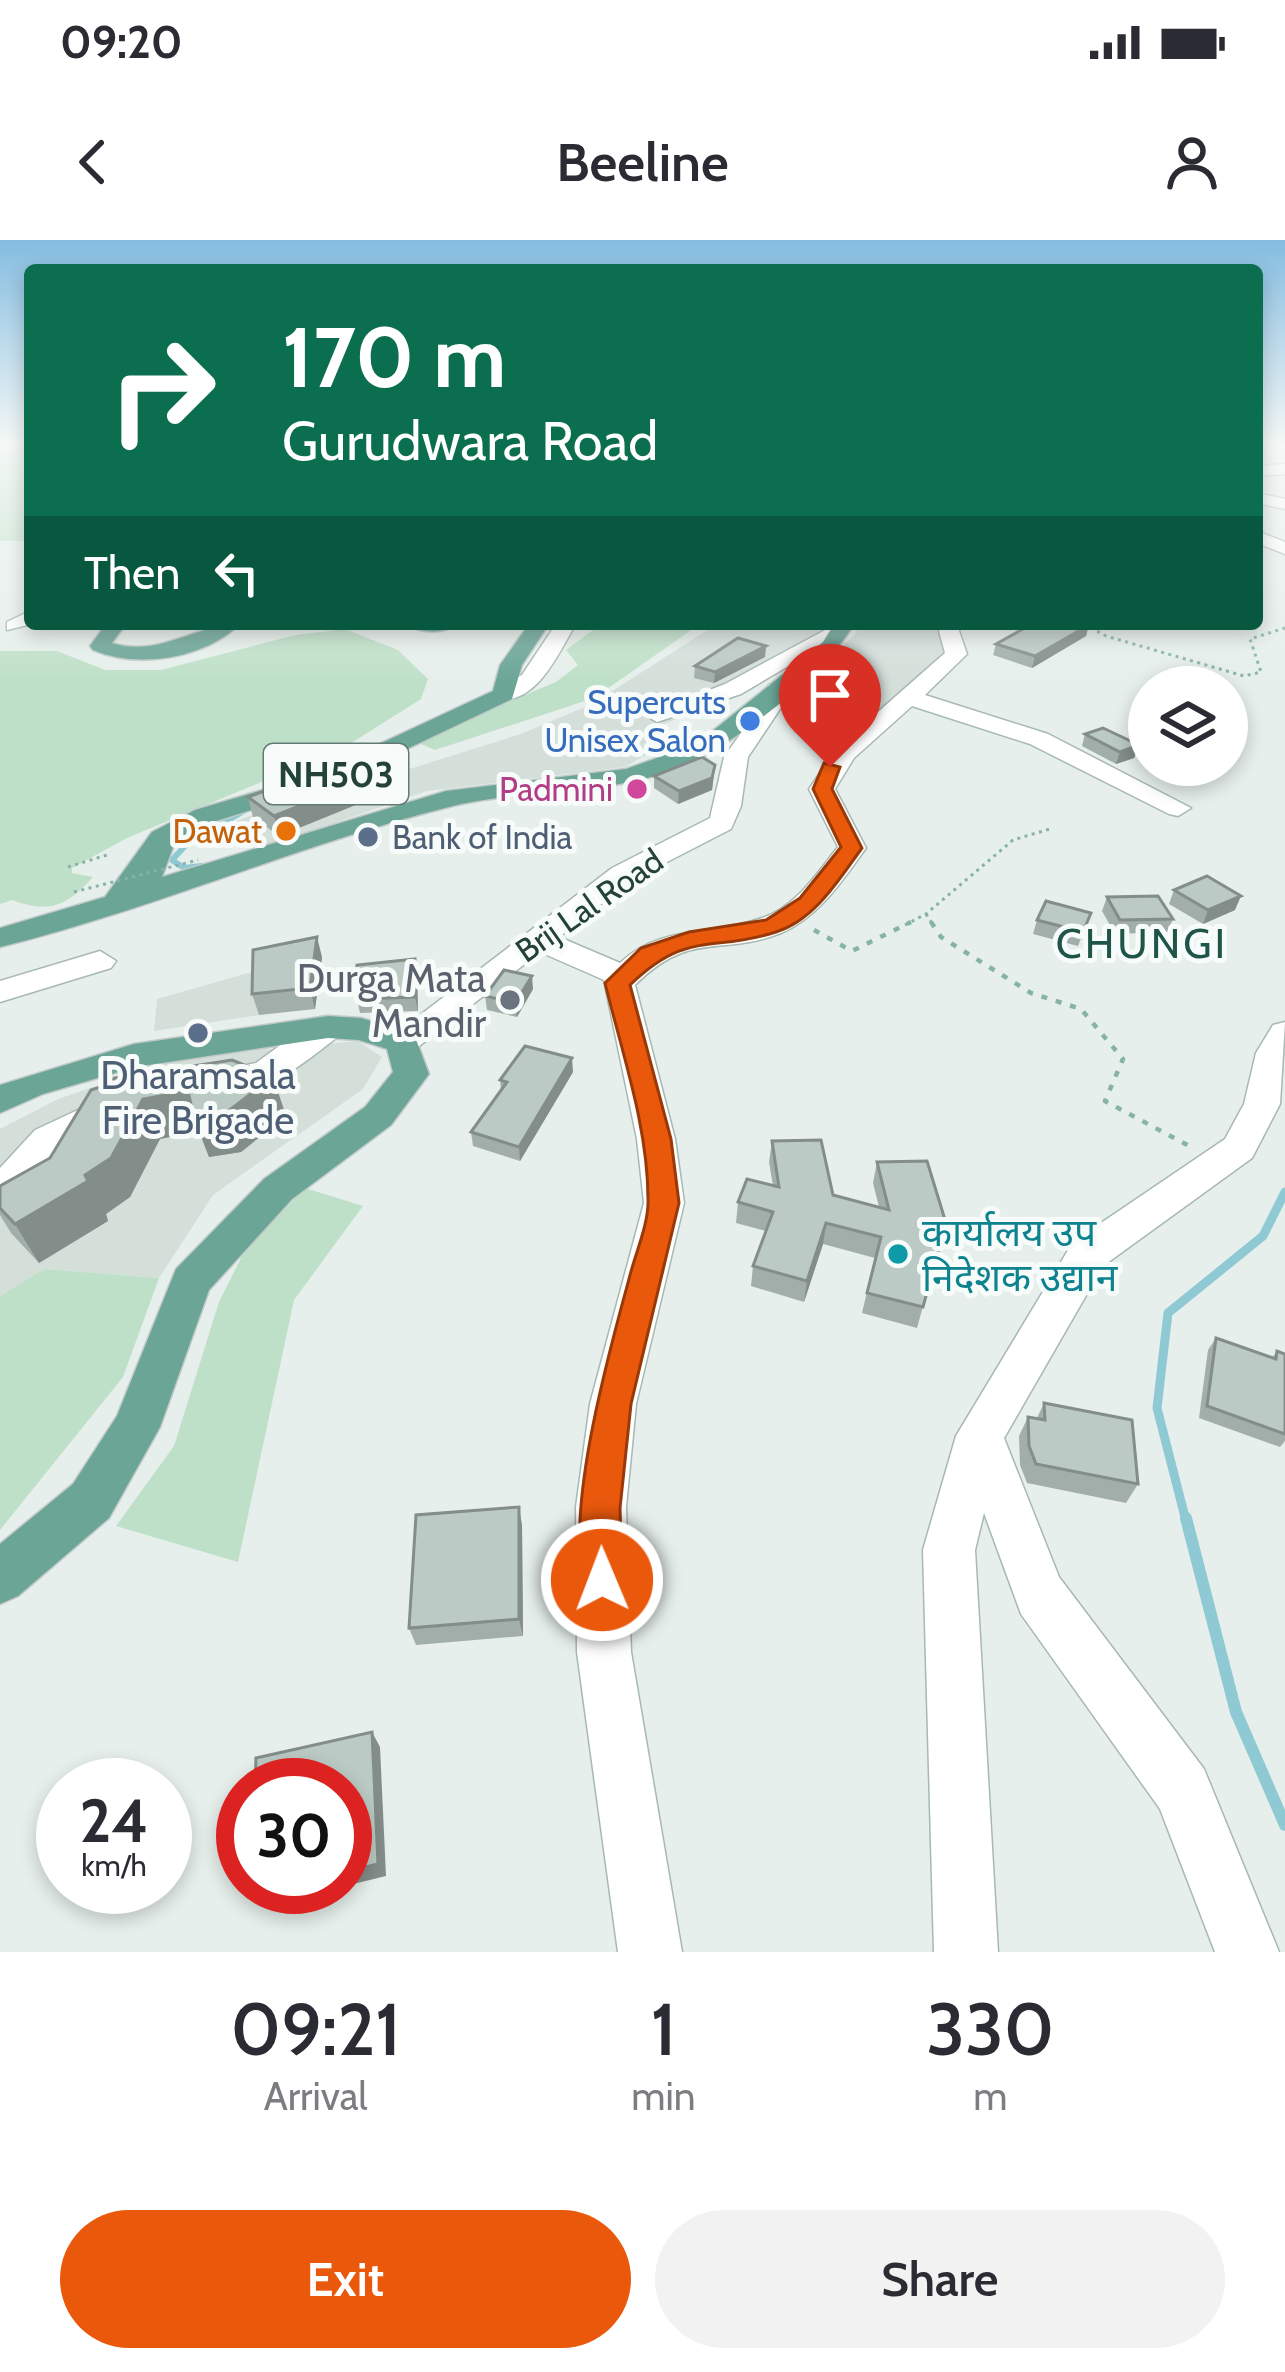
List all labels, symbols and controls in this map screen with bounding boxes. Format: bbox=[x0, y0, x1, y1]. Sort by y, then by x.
text: 09:20 bbox=[60, 15, 183, 69]
icon: back bbox=[60, 129, 126, 195]
text: Beeline bbox=[556, 129, 729, 195]
icon: person bbox=[1159, 129, 1225, 195]
text: 170 m bbox=[282, 306, 506, 408]
icon: right bbox=[84, 312, 240, 468]
text: Gurudwara Road bbox=[282, 408, 658, 474]
icon: left bbox=[204, 540, 270, 606]
text: Then bbox=[84, 546, 180, 600]
pin bbox=[779, 644, 881, 767]
icon: arrive bbox=[797, 662, 863, 728]
map controls bbox=[1128, 666, 1248, 786]
button: layers bbox=[1128, 666, 1248, 786]
place label: Supercuts Unisex Salon bbox=[544, 682, 726, 760]
marker: Supercuts Unisex Salon bbox=[737, 708, 763, 734]
road number: NH503 bbox=[264, 744, 408, 804]
place label: Padmini bbox=[499, 769, 613, 809]
marker: Padmini bbox=[624, 776, 650, 802]
place label: Dawat bbox=[172, 811, 262, 851]
place label: Bank of India bbox=[392, 817, 572, 857]
marker: Dawat bbox=[273, 818, 299, 844]
marker: Bank of India bbox=[355, 824, 381, 850]
street label: Brij Lal Road bbox=[508, 840, 670, 970]
district label: CHUNGI bbox=[1056, 917, 1228, 969]
place label: Durga Mata Mandir bbox=[297, 954, 487, 1047]
marker: Durga Mata Mandir bbox=[497, 987, 523, 1013]
marker: Dharamsala Fire Brigade bbox=[185, 1020, 211, 1046]
place label: Dharamsala Fire Brigade bbox=[100, 1051, 296, 1144]
place label: कार्यालय उप निदेशक उद्यान bbox=[922, 1208, 1119, 1301]
marker: कार्यालय उप निदेशक उद्यान bbox=[885, 1241, 911, 1267]
position arrow bbox=[539, 1517, 665, 1643]
speed limit sign: 30 bbox=[216, 1758, 372, 1914]
text: 24 bbox=[80, 1784, 149, 1857]
text: km/h bbox=[81, 1847, 147, 1884]
text: 09:21 bbox=[231, 1986, 401, 2073]
text: 1 bbox=[651, 1986, 676, 2073]
text: 330 bbox=[926, 1986, 1054, 2073]
text: Arrival bbox=[264, 2072, 368, 2120]
text: min bbox=[631, 2072, 696, 2120]
text: m bbox=[973, 2072, 1007, 2120]
button: Exit bbox=[60, 2210, 631, 2348]
button: Share bbox=[655, 2210, 1225, 2348]

